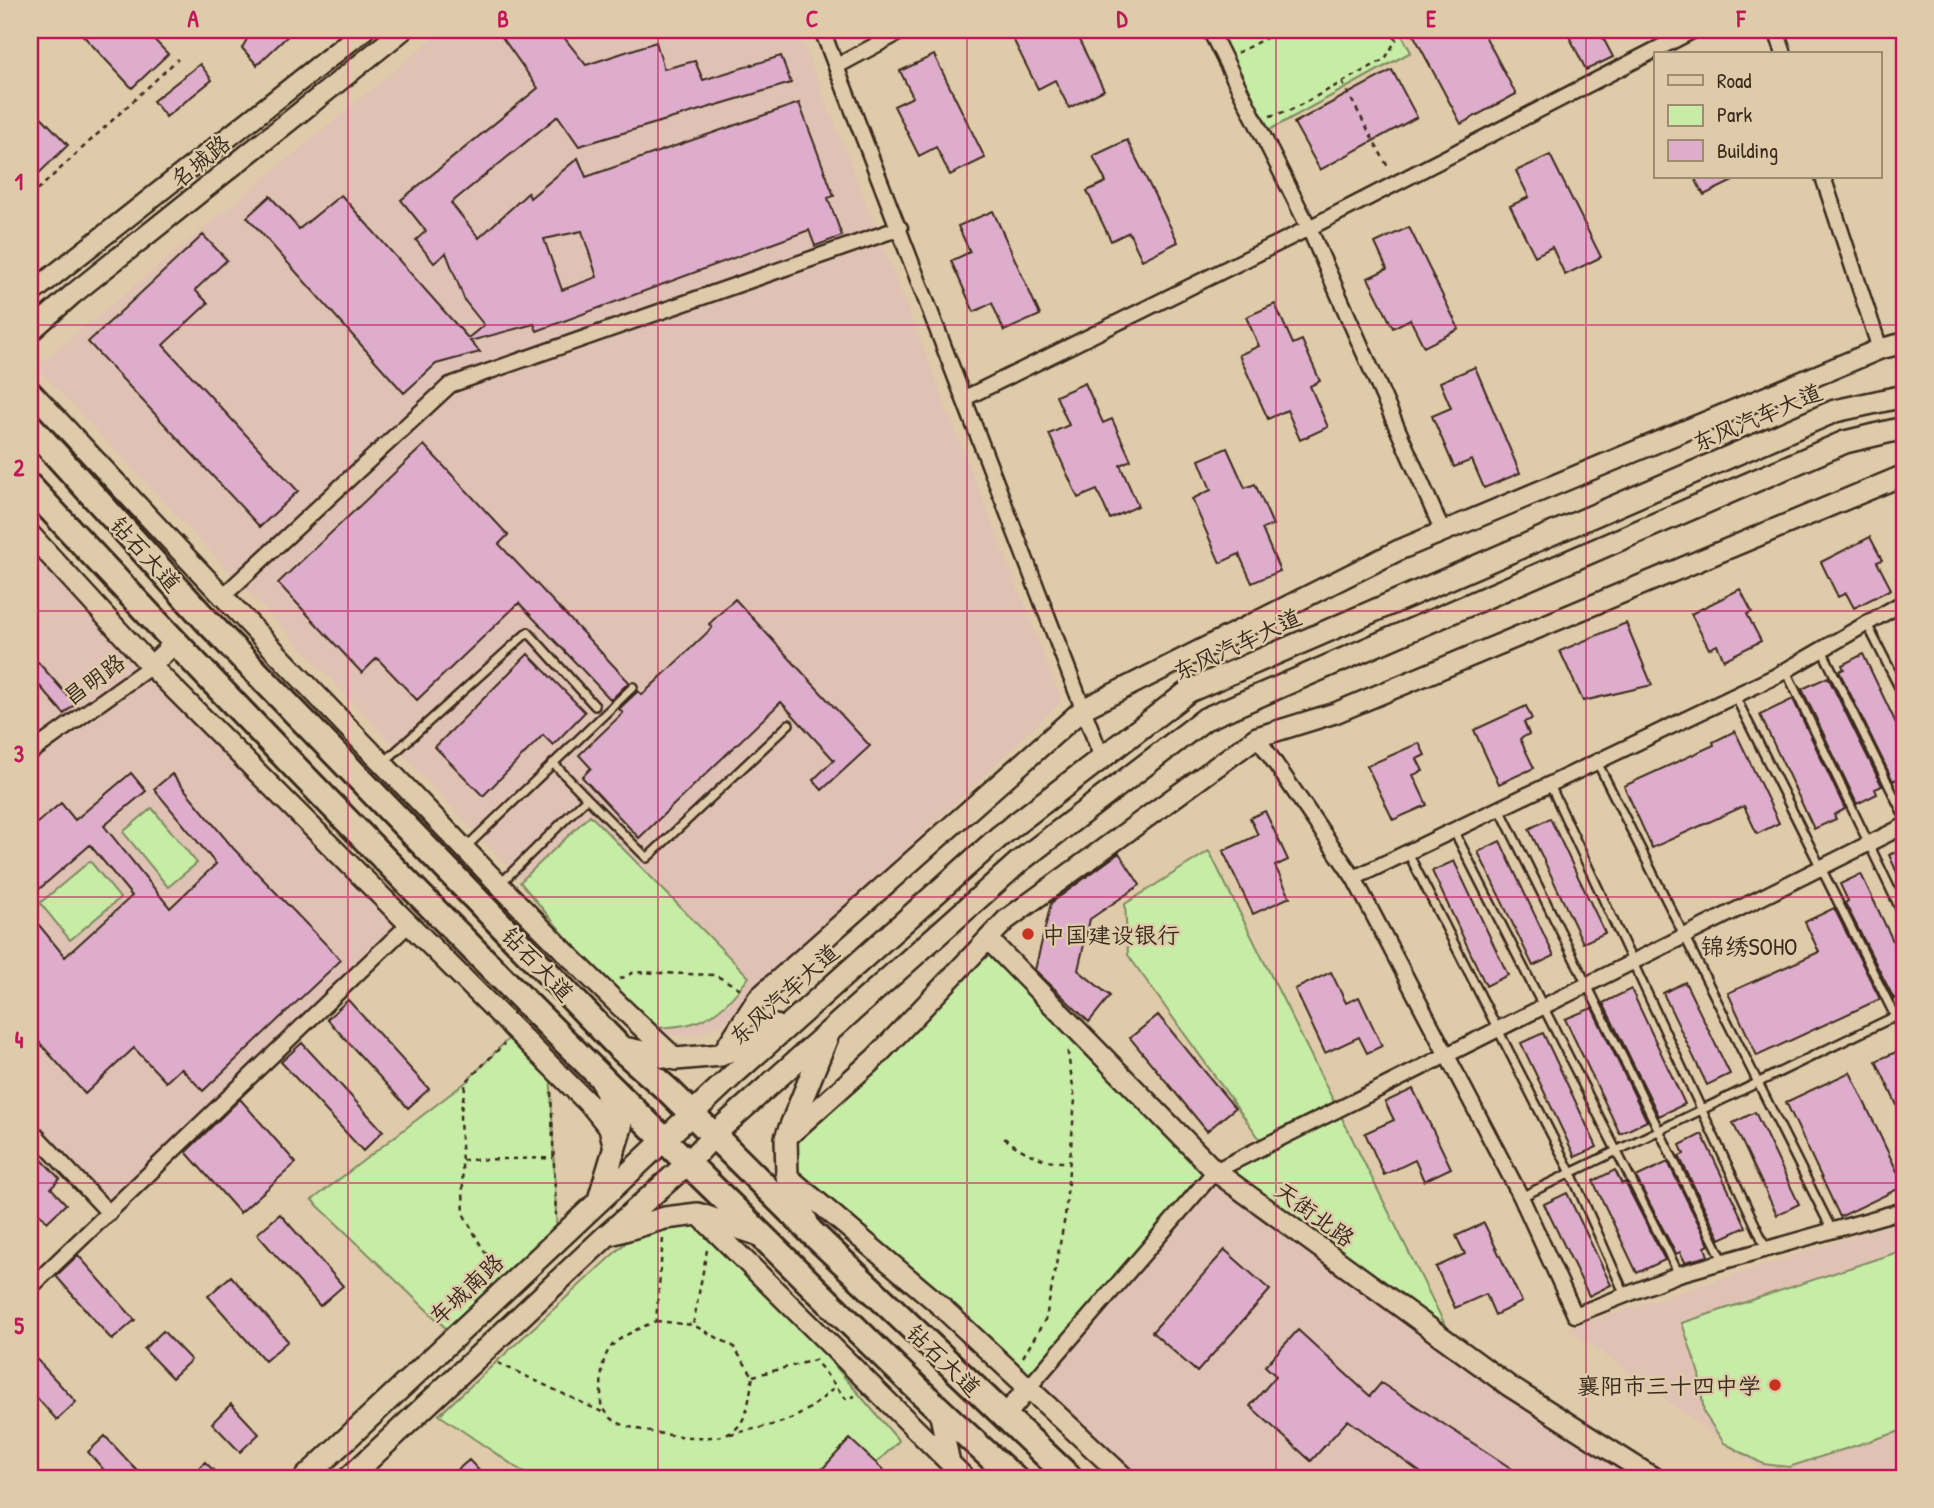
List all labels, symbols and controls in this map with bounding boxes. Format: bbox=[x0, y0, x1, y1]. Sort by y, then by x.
text: A bbox=[187, 3, 199, 34]
text: B bbox=[497, 3, 509, 34]
text: C bbox=[806, 3, 818, 34]
text: D bbox=[1117, 3, 1129, 34]
text: E bbox=[1426, 3, 1437, 34]
text: F bbox=[1736, 3, 1747, 34]
legend bbox=[1654, 52, 1882, 178]
text: Road bbox=[1717, 66, 1751, 95]
text: Park bbox=[1717, 100, 1752, 129]
street label: 名城路 bbox=[163, 127, 237, 195]
text: Building bbox=[1717, 136, 1778, 165]
text: 1 bbox=[15, 166, 23, 197]
street label: 东风汽车大道 bbox=[1687, 376, 1827, 458]
text: 2 bbox=[14, 452, 25, 483]
street label: 钻石大道 bbox=[104, 509, 188, 599]
street label: 东风汽车大道 bbox=[1168, 601, 1306, 687]
street label: 昌明路 bbox=[57, 646, 131, 712]
text: 3 bbox=[14, 738, 24, 769]
place label: 中国建设银行 bbox=[1042, 919, 1180, 950]
street label: 钻石大道 bbox=[495, 920, 581, 1008]
marker: 中国建设银行 bbox=[1020, 926, 1036, 942]
district label: 锦绣SOHO bbox=[1701, 930, 1797, 962]
street label: 东风汽车大道 bbox=[722, 936, 846, 1052]
text: 4 bbox=[15, 1024, 24, 1055]
street label: 天街北路 bbox=[1269, 1174, 1361, 1254]
street label: 车城南路 bbox=[422, 1246, 510, 1332]
text: 5 bbox=[14, 1310, 24, 1341]
street label: 钻石大道 bbox=[900, 1317, 988, 1403]
place label: 襄阳市三十四中学 bbox=[1577, 1370, 1761, 1401]
marker: 襄阳市三十四中学 bbox=[1767, 1377, 1783, 1393]

